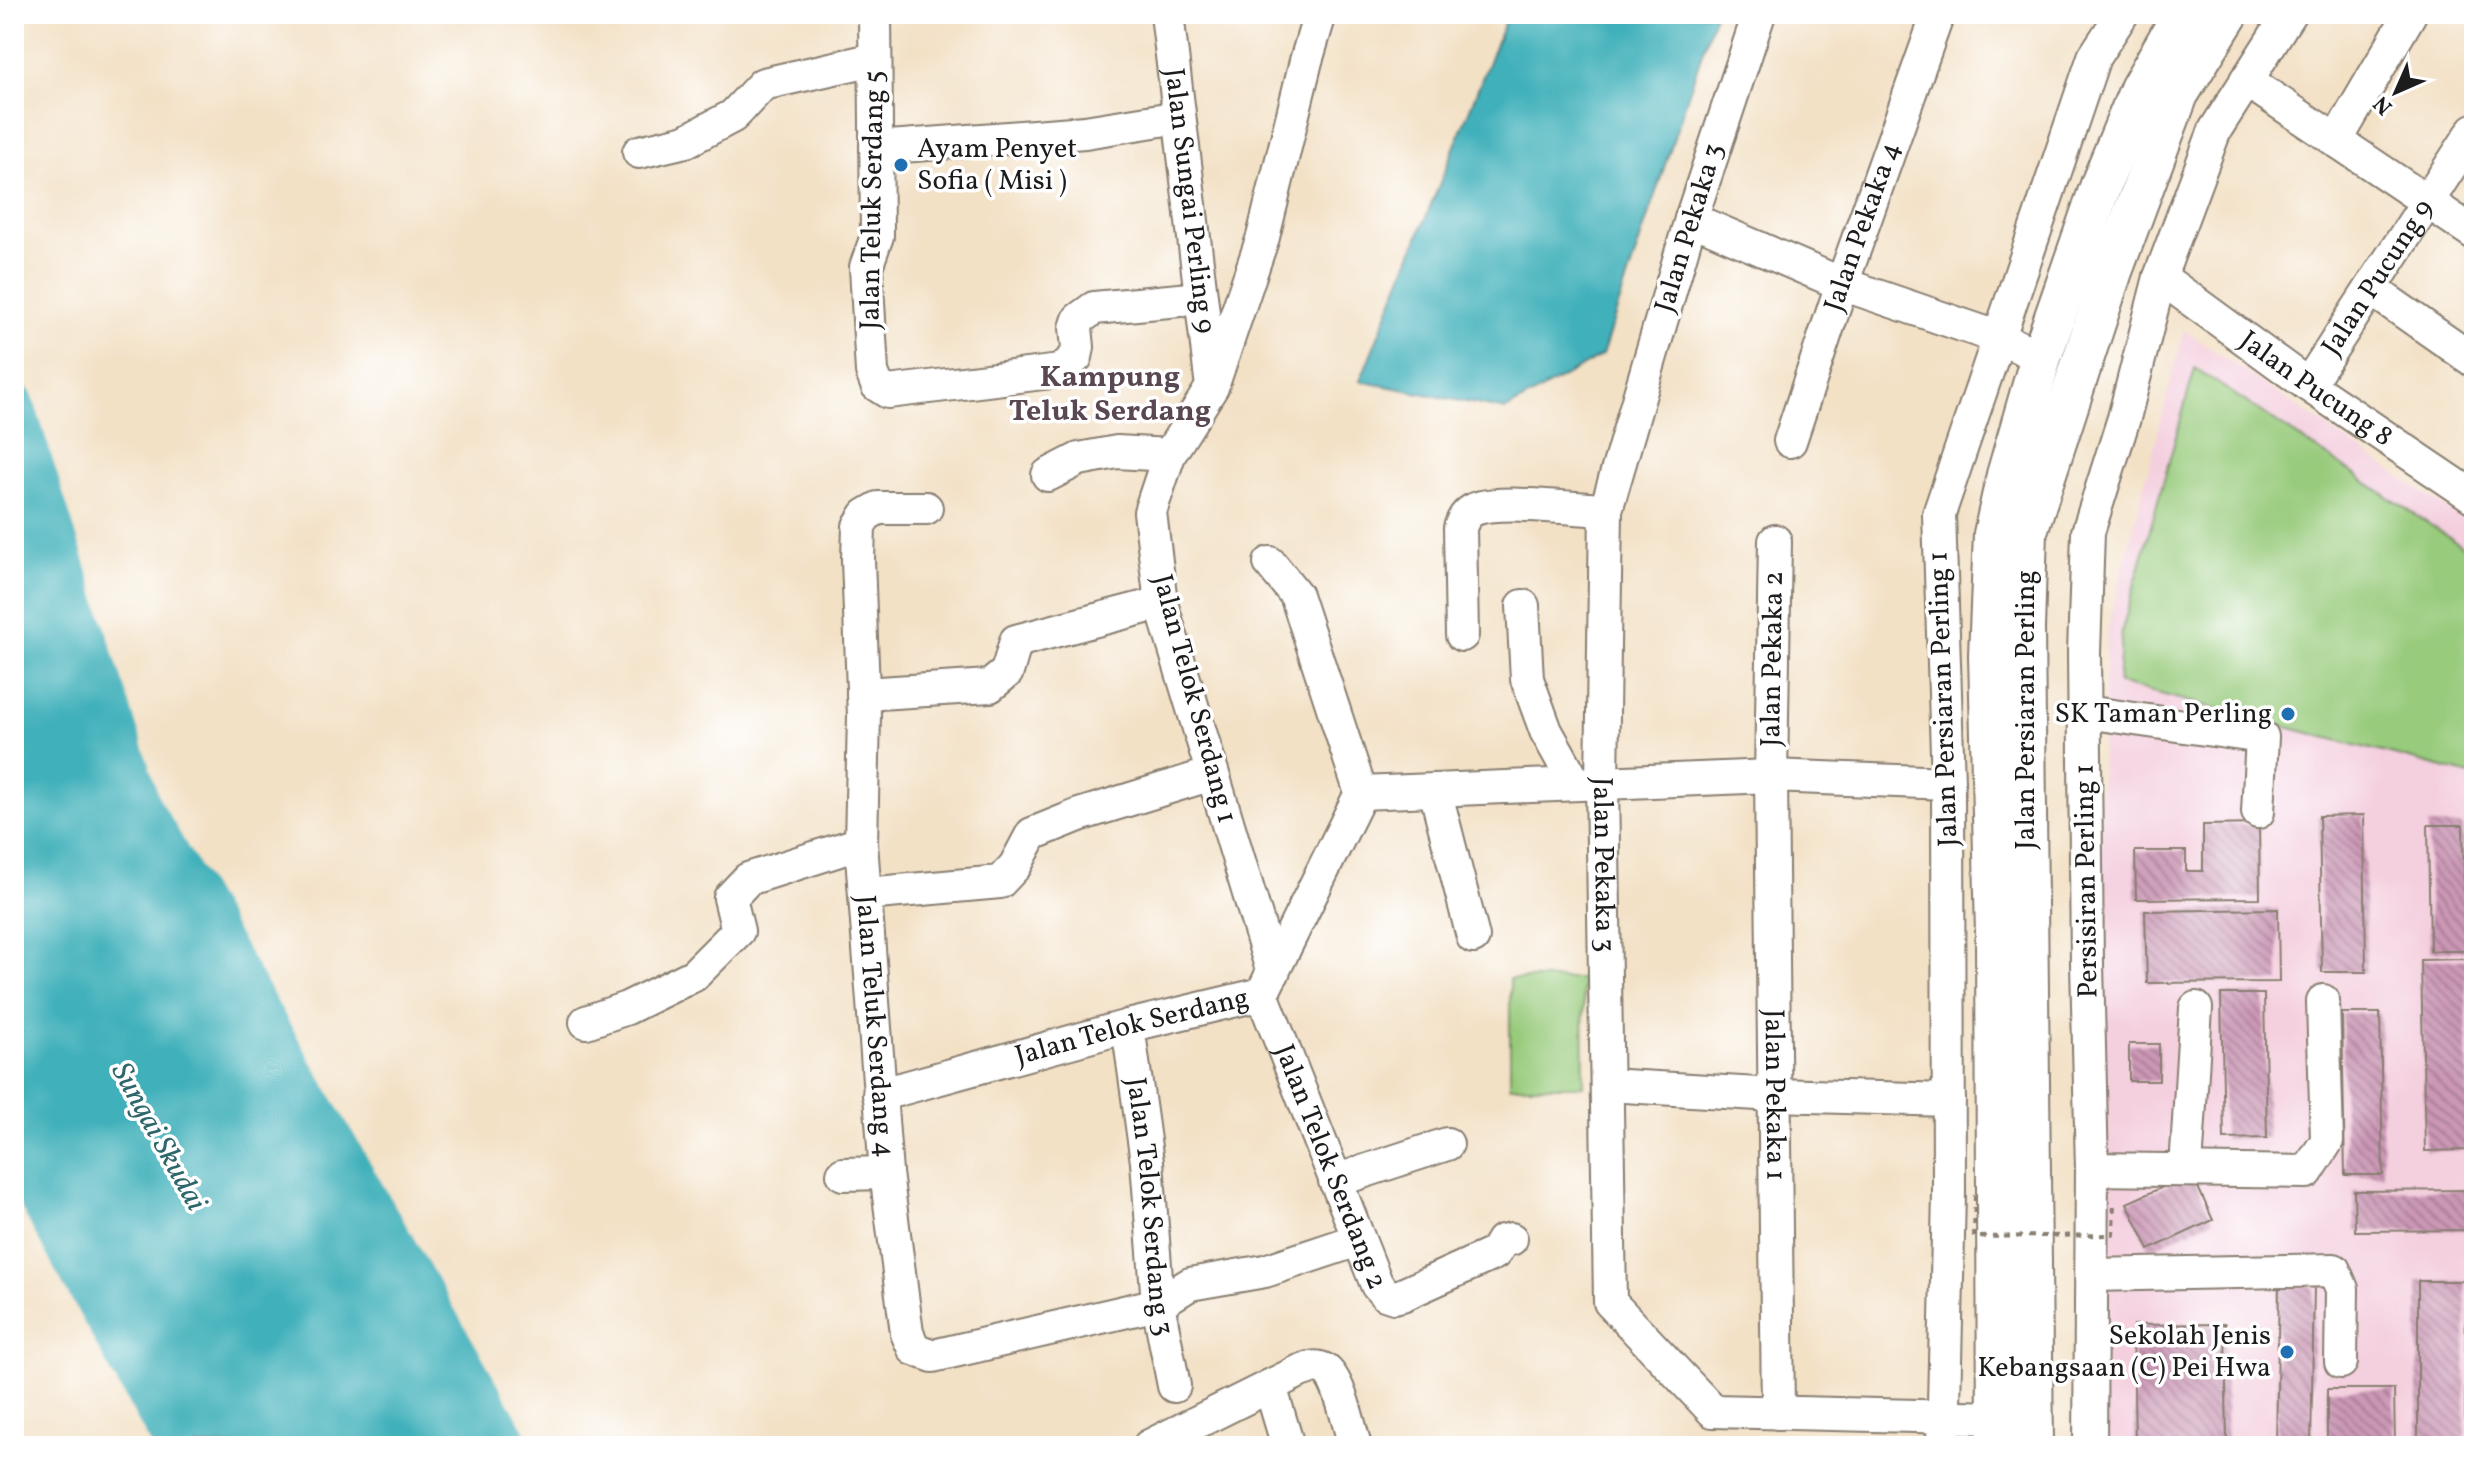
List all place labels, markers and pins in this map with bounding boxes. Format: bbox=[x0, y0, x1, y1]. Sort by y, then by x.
place label: Ayam Penyet Sofia ( Misi ) bbox=[917, 130, 1077, 201]
marker: Ayam Penyet Sofia ( Misi ) bbox=[892, 156, 910, 174]
place label: SK Taman Perling bbox=[2055, 695, 2272, 734]
marker: SK Taman Perling bbox=[2279, 705, 2297, 723]
place label: Sekolah Jenis Kebangsaan (C) Pei Hwa bbox=[1978, 1317, 2271, 1388]
marker: Sekolah Jenis Kebangsaan (C) Pei Hwa bbox=[2278, 1343, 2296, 1361]

